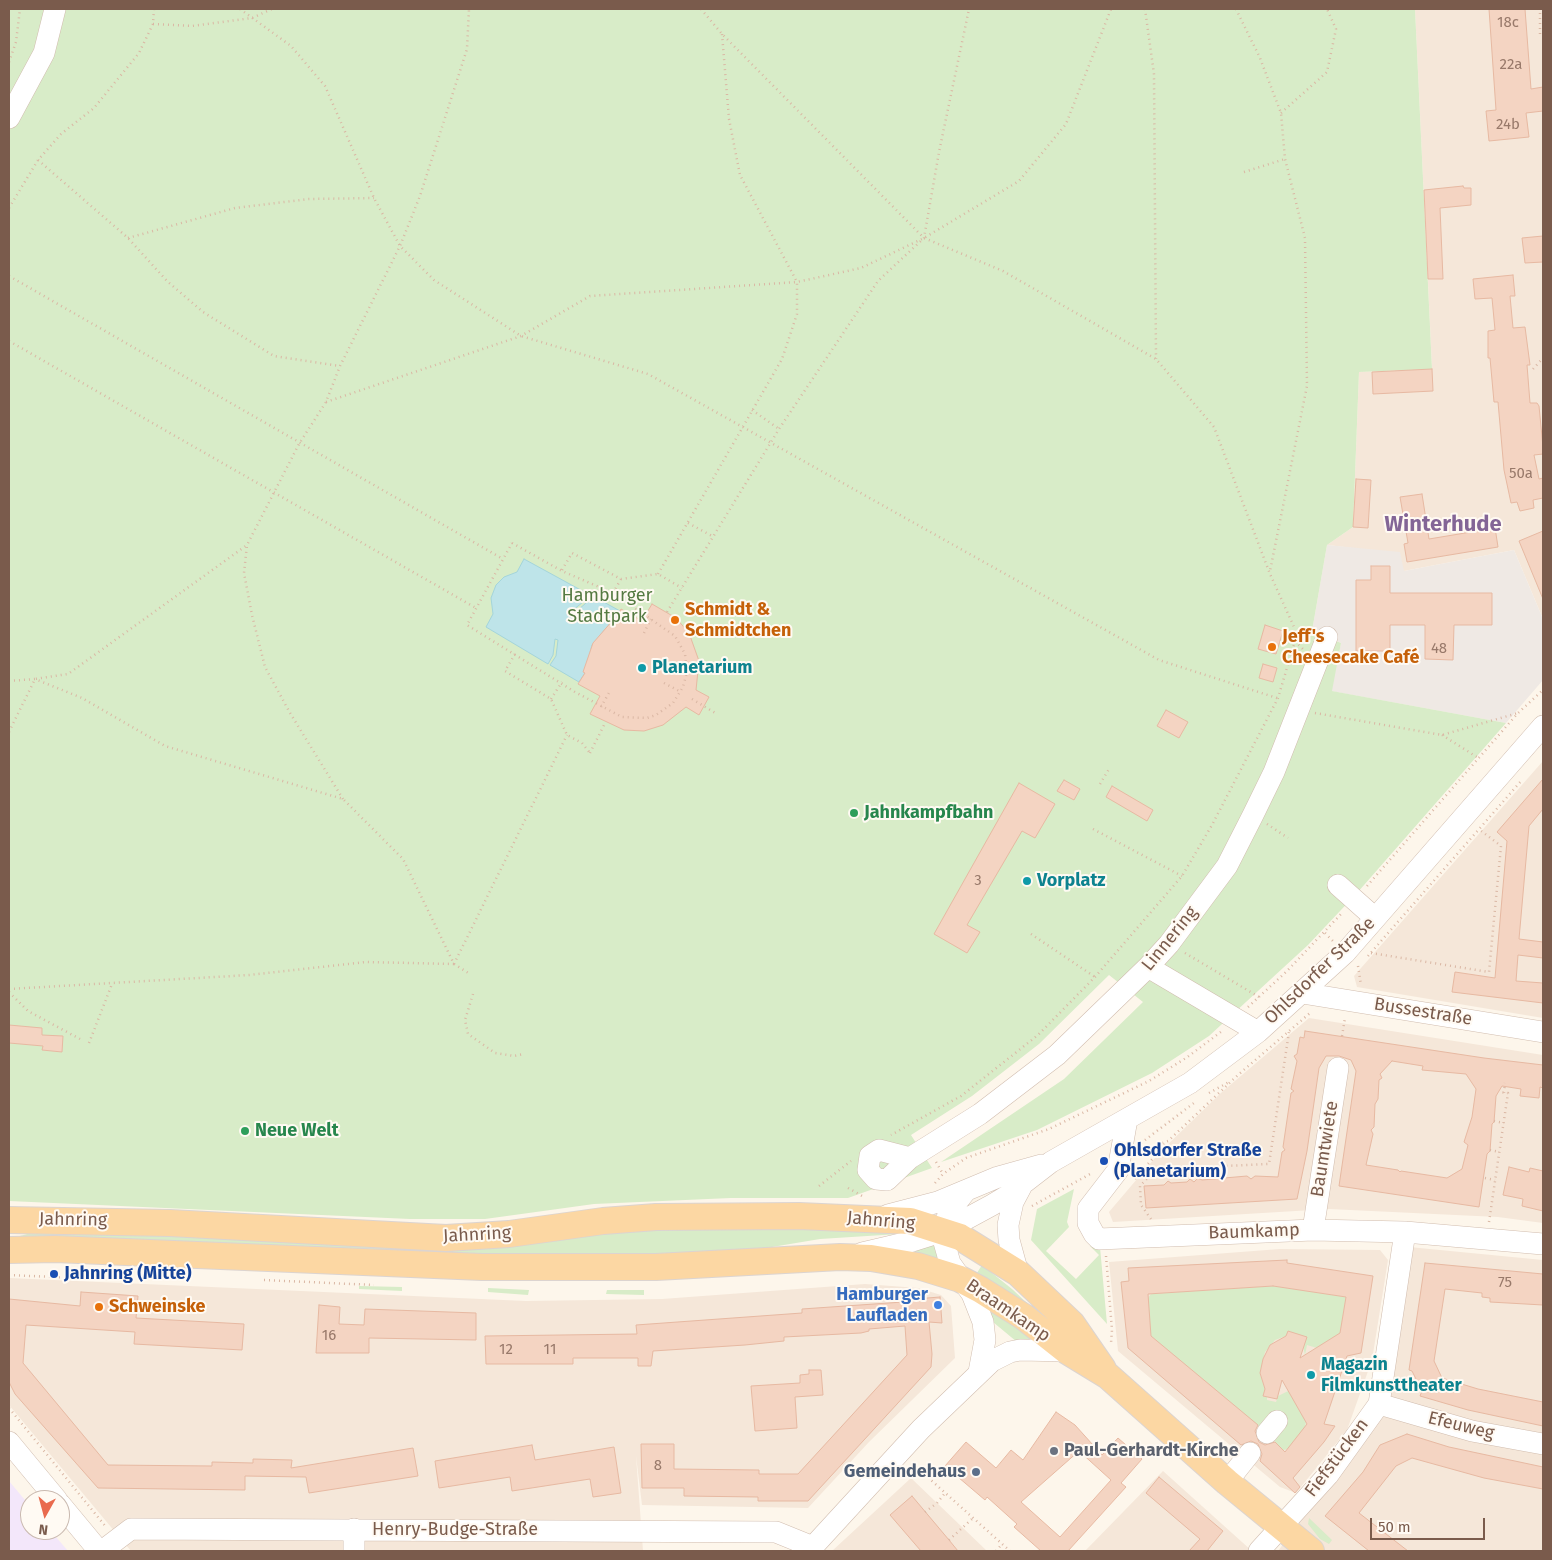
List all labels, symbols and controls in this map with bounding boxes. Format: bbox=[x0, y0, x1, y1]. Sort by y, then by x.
house number: 18c bbox=[1497, 14, 1519, 32]
house number: 22a bbox=[1500, 56, 1522, 74]
house number: 24b bbox=[1496, 116, 1520, 134]
house number: 50a bbox=[1509, 465, 1533, 483]
district label: Winterhude bbox=[1384, 512, 1502, 538]
park label: Hamburger Stadtpark bbox=[561, 585, 653, 628]
place label: Schmidt & Schmidtchen bbox=[685, 599, 791, 642]
marker: Schmidt & Schmidtchen bbox=[669, 614, 681, 626]
place label: Jeff's Cheesecake Café bbox=[1282, 626, 1419, 669]
house number: 48 bbox=[1431, 640, 1447, 658]
marker: Jeff's Cheesecake Café bbox=[1266, 641, 1278, 653]
place label: Planetarium bbox=[652, 657, 752, 679]
marker: Planetarium bbox=[636, 662, 648, 674]
place label: Jahnkampfbahn bbox=[864, 802, 993, 824]
marker: Jahnkampfbahn bbox=[848, 807, 860, 819]
place label: Vorplatz bbox=[1037, 870, 1106, 892]
house number: 3 bbox=[974, 872, 982, 890]
marker: Vorplatz bbox=[1021, 875, 1033, 887]
street label: Linnering bbox=[1137, 902, 1203, 976]
street label: Ohlsdorfer Straße bbox=[1260, 913, 1380, 1029]
street label: Bussestraße bbox=[1372, 994, 1474, 1030]
street label: Baumtwiete bbox=[1307, 1099, 1343, 1199]
place label: Neue Welt bbox=[255, 1120, 339, 1142]
marker: Neue Welt bbox=[239, 1125, 251, 1137]
place label: Ohlsdorfer Straße (Planetarium) bbox=[1114, 1140, 1262, 1182]
marker: Ohlsdorfer Straße (Planetarium) bbox=[1098, 1155, 1110, 1167]
street label: Jahnring bbox=[846, 1207, 916, 1235]
street label: Jahnring bbox=[39, 1209, 107, 1231]
street label: Baumkamp bbox=[1208, 1220, 1300, 1244]
street label: Jahnring bbox=[442, 1222, 512, 1248]
place label: Jahnring (Mitte) bbox=[64, 1263, 192, 1285]
marker: Jahnring (Mitte) bbox=[48, 1268, 60, 1280]
house number: 75 bbox=[1498, 1274, 1512, 1292]
street label: Braamkamp bbox=[962, 1275, 1054, 1347]
place label: Hamburger Laufladen bbox=[836, 1284, 928, 1326]
place label: Schweinske bbox=[109, 1296, 206, 1318]
marker: Hamburger Laufladen bbox=[932, 1299, 944, 1311]
marker: Schweinske bbox=[93, 1301, 105, 1313]
house number: 16 bbox=[322, 1327, 336, 1345]
house number: 12 bbox=[499, 1341, 513, 1359]
house number: 11 bbox=[544, 1341, 556, 1359]
place label: Magazin Filmkunsttheater bbox=[1321, 1354, 1462, 1396]
marker: Magazin Filmkunsttheater bbox=[1305, 1369, 1317, 1381]
street label: Efeuweg bbox=[1426, 1407, 1496, 1445]
street label: Fiefstücken bbox=[1301, 1415, 1373, 1501]
place label: Paul-Gerhardt-Kirche bbox=[1064, 1440, 1239, 1462]
marker: Paul-Gerhardt-Kirche bbox=[1048, 1445, 1060, 1457]
house number: 8 bbox=[654, 1457, 662, 1475]
place label: Gemeindehaus bbox=[844, 1461, 966, 1483]
marker: Gemeindehaus bbox=[970, 1466, 982, 1478]
north arrow bbox=[20, 1490, 70, 1540]
scale bar bbox=[1372, 1508, 1487, 1540]
text: 50 m bbox=[1378, 1518, 1411, 1536]
street label: Henry-Budge-Straße bbox=[372, 1519, 538, 1541]
text: N bbox=[38, 1520, 49, 1538]

